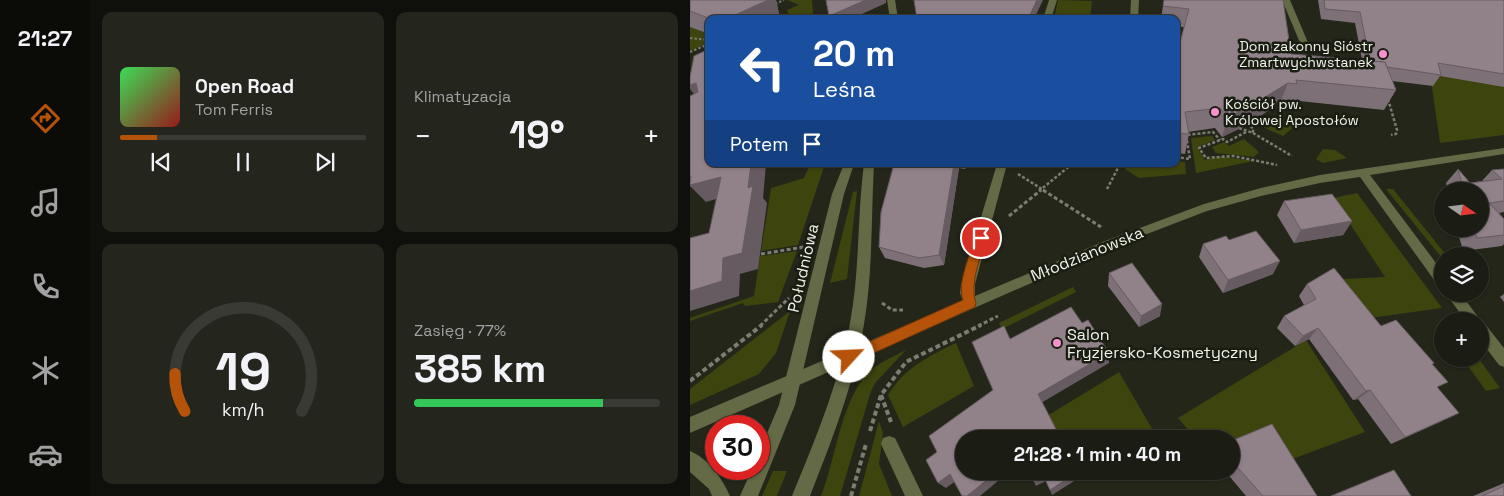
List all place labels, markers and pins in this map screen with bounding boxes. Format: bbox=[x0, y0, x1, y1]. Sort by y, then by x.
place label: Dom zakonny Sióstr Zmartwychwstanek bbox=[1239, 37, 1373, 71]
marker: Dom zakonny Sióstr Zmartwychwstanek bbox=[1377, 48, 1389, 60]
place label: Kościół pw. Królowej Apostołów bbox=[1225, 95, 1359, 129]
marker: Kościół pw. Królowej Apostołów bbox=[1209, 106, 1221, 118]
pin bbox=[960, 217, 1002, 259]
place label: Salon Fryzjersko-Kosmetyczny bbox=[1067, 324, 1258, 363]
marker: Salon Fryzjersko-Kosmetyczny bbox=[1051, 337, 1063, 349]

